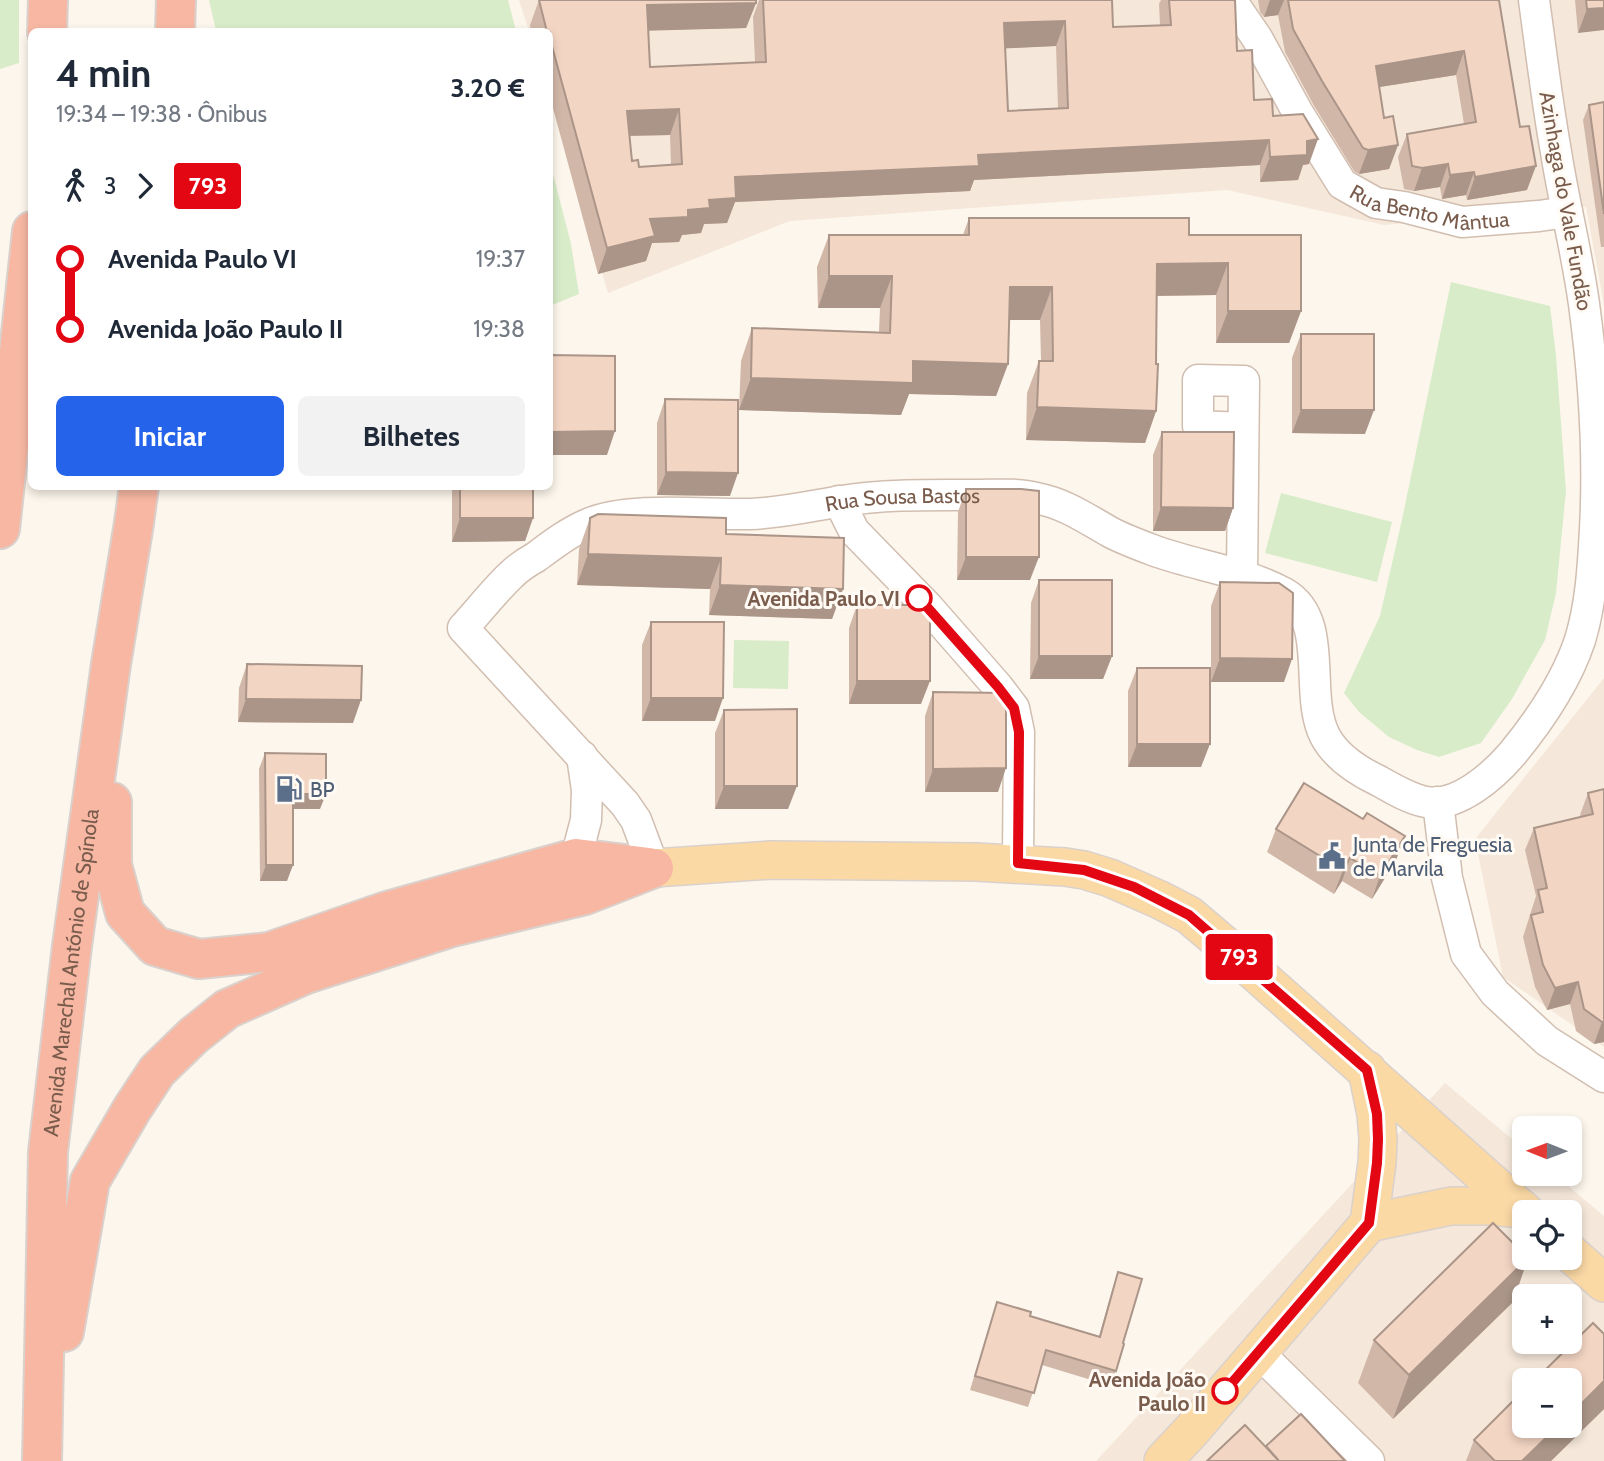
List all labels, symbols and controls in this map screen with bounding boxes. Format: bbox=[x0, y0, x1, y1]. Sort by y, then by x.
text: 4 min bbox=[56, 50, 151, 97]
text: 3.20 € bbox=[451, 72, 525, 104]
street label: Azinhaga do Vale Fundão bbox=[1534, 89, 1598, 313]
text: 19:34 – 19:38 · Ônibus bbox=[56, 100, 267, 128]
icon: walk bbox=[56, 167, 94, 205]
icon: forward bbox=[126, 167, 164, 205]
text: 793 bbox=[188, 171, 227, 200]
text: 3 bbox=[104, 172, 116, 200]
street label: Rua Bento Mântua bbox=[1346, 179, 1510, 235]
text: Avenida Paulo VI bbox=[108, 243, 297, 275]
text: 19:37 bbox=[476, 245, 525, 273]
text: Avenida João Paulo II bbox=[108, 313, 343, 345]
text: 19:38 bbox=[473, 315, 525, 343]
button: Iniciar bbox=[56, 396, 284, 476]
button: Bilhetes bbox=[298, 396, 525, 476]
street label: Rua Sousa Bastos bbox=[823, 482, 980, 516]
marker: Avenida Paulo VI bbox=[906, 585, 932, 611]
place label: Avenida Paulo VI bbox=[748, 586, 900, 611]
fuel station icon: BP bbox=[274, 774, 304, 804]
place label: BP bbox=[310, 777, 335, 802]
street label: Avenida Marechal António de Spínola bbox=[37, 807, 103, 1138]
place label: Junta de Freguesia de Marvila bbox=[1352, 832, 1512, 881]
public building icon: Junta de Freguesia de Marvila bbox=[1317, 841, 1347, 871]
line badge: 793 bbox=[1199, 934, 1279, 980]
text: 793 bbox=[1220, 942, 1258, 971]
north arrow bbox=[1512, 1116, 1582, 1186]
map controls bbox=[1512, 1116, 1582, 1438]
button: locate bbox=[1512, 1200, 1582, 1270]
button: + bbox=[1512, 1284, 1582, 1354]
place label: Avenida João Paulo II bbox=[1089, 1367, 1206, 1416]
button: − bbox=[1512, 1368, 1582, 1438]
marker: Avenida João Paulo II bbox=[1212, 1378, 1238, 1404]

